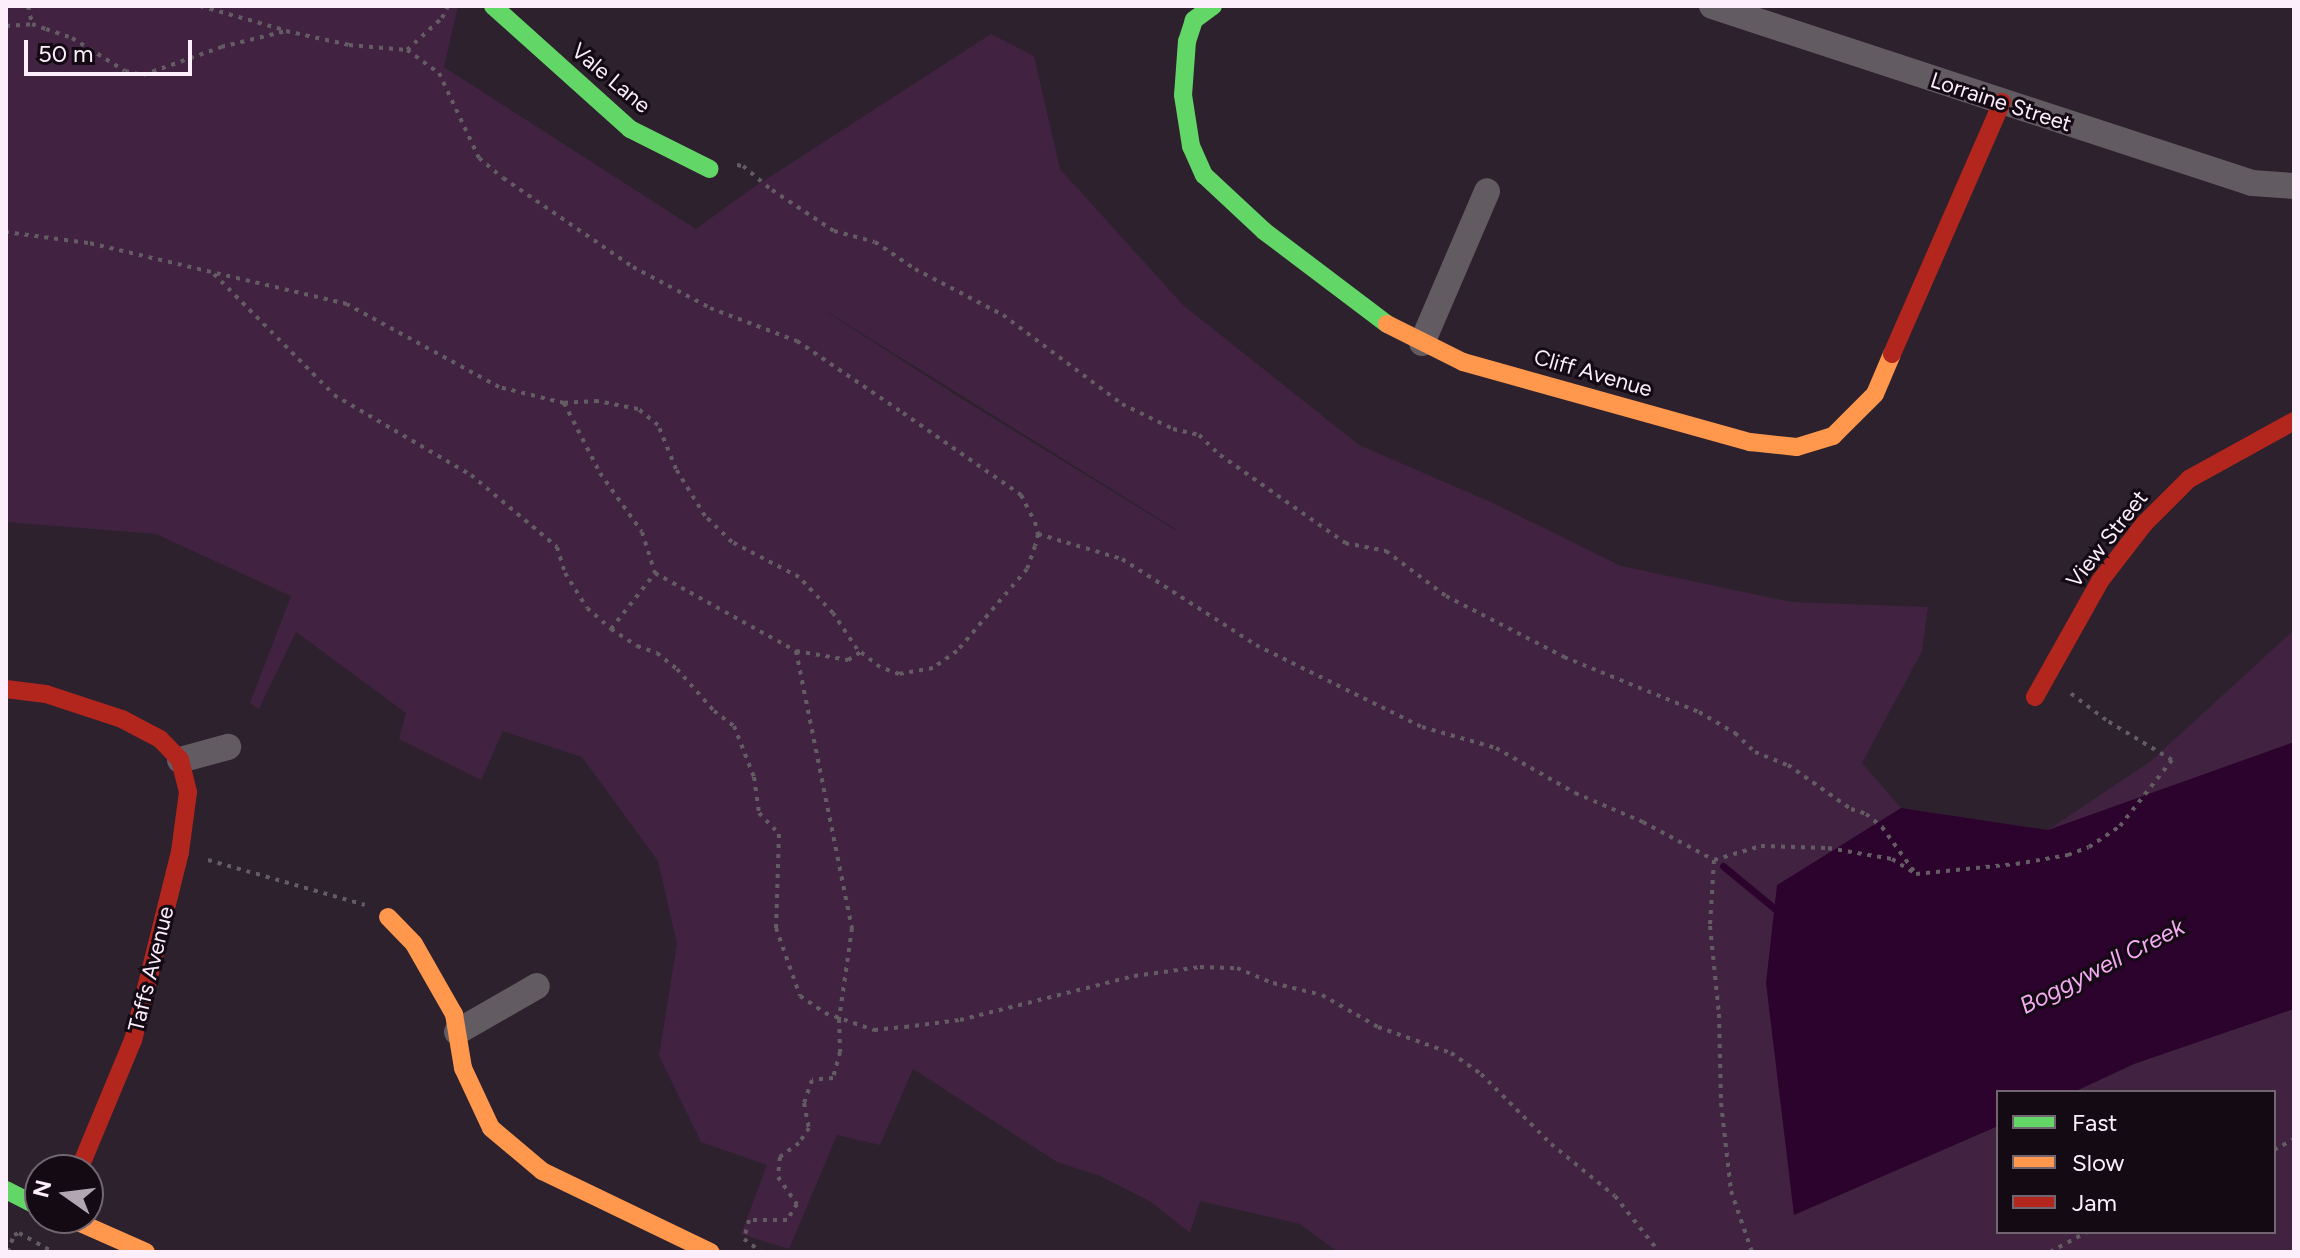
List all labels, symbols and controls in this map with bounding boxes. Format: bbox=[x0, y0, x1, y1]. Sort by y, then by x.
scale bar bbox=[28, 24, 196, 74]
street label: Vale Lane bbox=[566, 37, 656, 119]
text: 50 m bbox=[38, 39, 94, 68]
street label: Lorraine Street bbox=[1927, 67, 2075, 137]
street label: Cliff Avenue bbox=[1531, 344, 1655, 402]
street label: View Street bbox=[2061, 485, 2153, 593]
street label: Taffs Avenue bbox=[123, 904, 179, 1034]
water label: Boggywell Creek bbox=[2015, 912, 2189, 1020]
legend bbox=[1996, 1090, 2276, 1234]
text: Fast bbox=[2072, 1108, 2117, 1137]
text: Slow bbox=[2072, 1148, 2124, 1177]
north arrow bbox=[24, 1154, 104, 1234]
text: N bbox=[27, 1177, 57, 1200]
text: Jam bbox=[2072, 1188, 2117, 1217]

